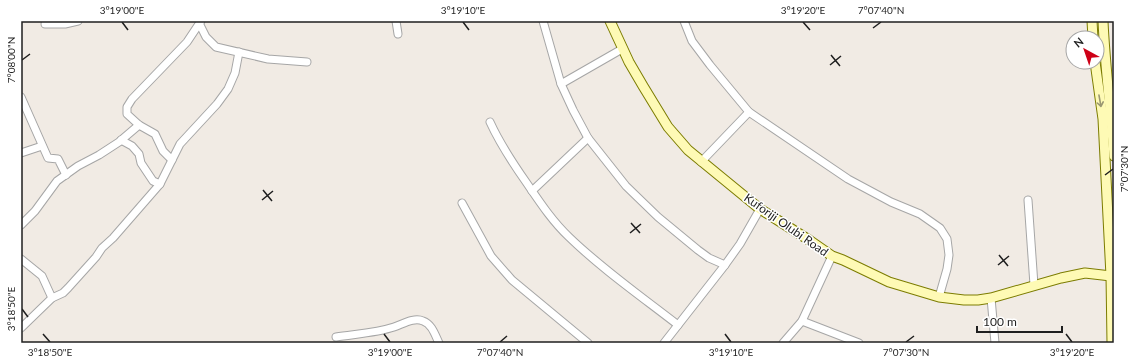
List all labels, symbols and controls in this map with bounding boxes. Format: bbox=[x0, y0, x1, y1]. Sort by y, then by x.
text: 3°19'00"E bbox=[100, 4, 145, 16]
text: 3°19'10"E bbox=[441, 4, 486, 16]
text: 3°19'20"E bbox=[781, 4, 826, 16]
text: 7°07'40"N bbox=[858, 4, 904, 16]
north arrow bbox=[1065, 30, 1105, 70]
text: N bbox=[1071, 34, 1086, 50]
text: 7°08'00"N bbox=[5, 37, 17, 83]
one-way arrow bbox=[1096, 94, 1104, 107]
text: 7°07'30"N bbox=[1118, 146, 1130, 192]
street label: Kuforiji Olubi Road bbox=[741, 190, 831, 259]
text: 3°18'50"E bbox=[5, 286, 17, 331]
scale bar bbox=[977, 308, 1062, 334]
text: 100 m bbox=[983, 314, 1017, 329]
text: 3°18'50"E bbox=[28, 346, 73, 358]
text: 3°19'00"E bbox=[368, 346, 413, 358]
text: 7°07'40"N bbox=[477, 346, 523, 358]
text: 3°19'10"E bbox=[709, 346, 754, 358]
text: 7°07'30"N bbox=[883, 346, 929, 358]
text: 3°19'20"E bbox=[1050, 346, 1095, 358]

